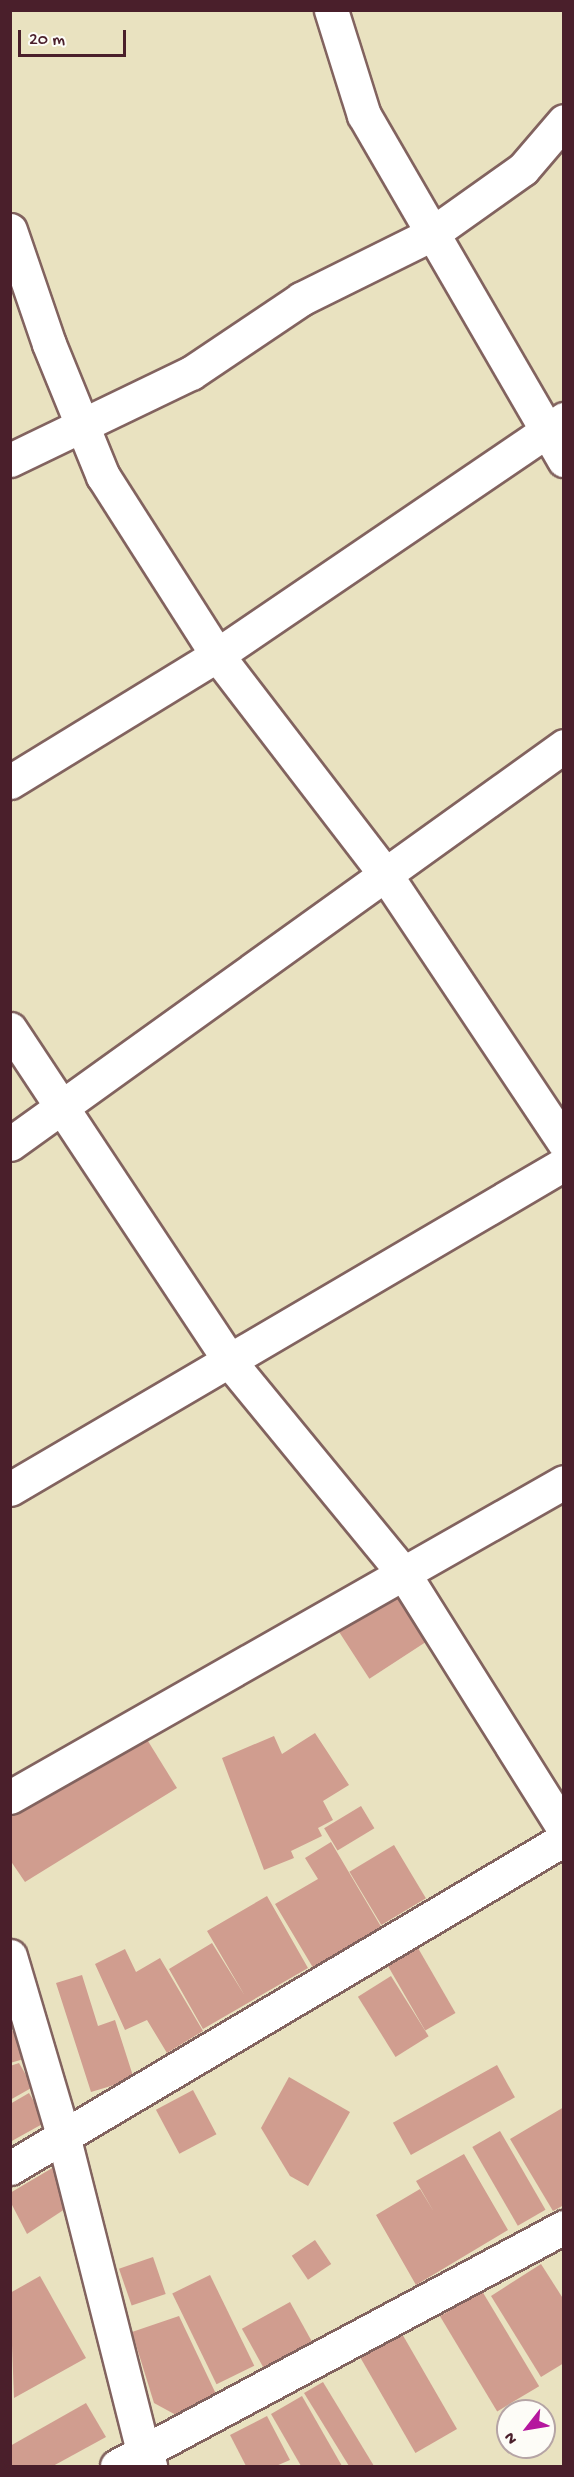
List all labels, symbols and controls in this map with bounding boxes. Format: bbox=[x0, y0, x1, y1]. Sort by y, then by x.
scale bar bbox=[21, 18, 129, 56]
text: 20 m bbox=[29, 30, 65, 51]
north arrow bbox=[496, 2399, 556, 2459]
text: N bbox=[501, 2428, 523, 2447]

